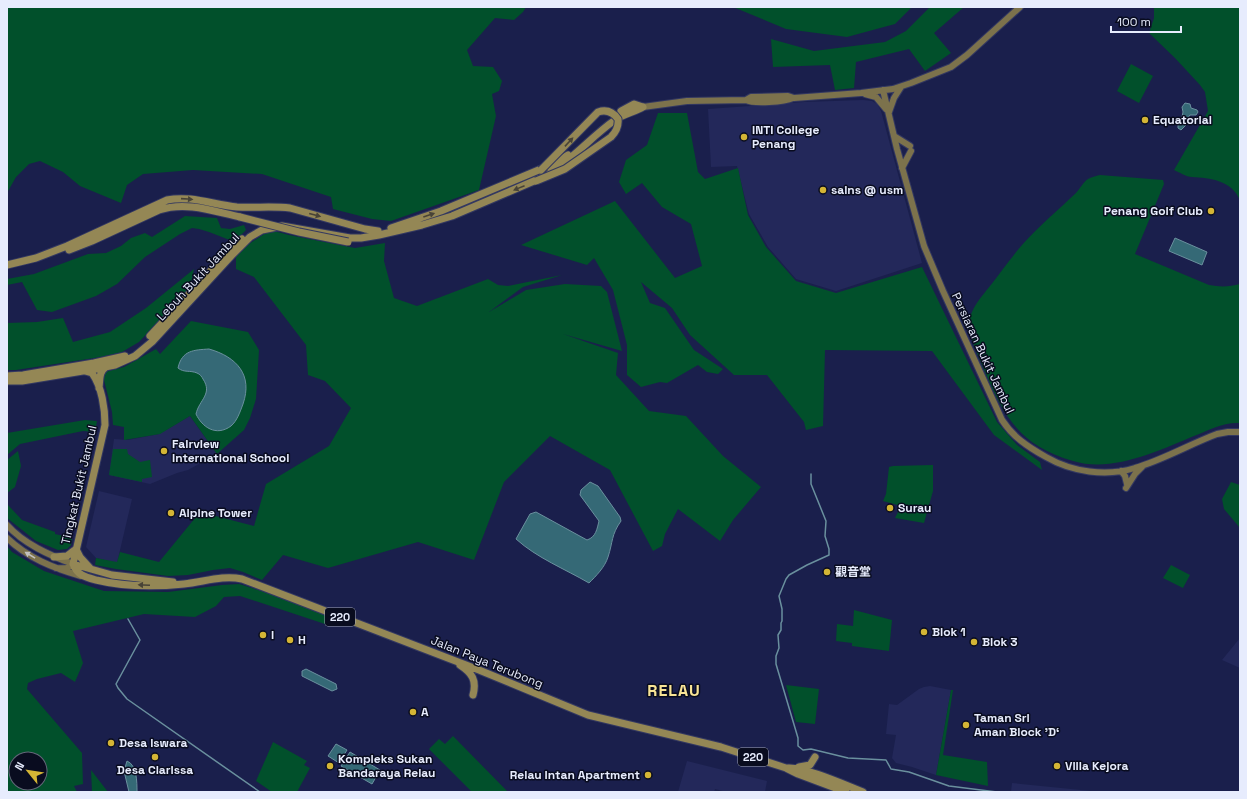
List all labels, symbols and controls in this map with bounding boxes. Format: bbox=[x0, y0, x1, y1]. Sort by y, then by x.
scale bar bbox=[1111, 8, 1181, 34]
text: 100 m bbox=[1117, 14, 1151, 30]
place label: Equatorial bbox=[1153, 112, 1212, 128]
marker: Equatorial bbox=[1140, 115, 1150, 125]
place label: INTI College Penang bbox=[752, 122, 820, 152]
marker: INTI College Penang bbox=[739, 132, 749, 142]
one-way arrow bbox=[564, 137, 574, 147]
place label: sains @ usm bbox=[831, 182, 903, 198]
one-way arrow bbox=[513, 185, 524, 191]
marker: sains @ usm bbox=[818, 185, 828, 195]
one-way arrow bbox=[181, 195, 193, 202]
place label: Penang Golf Club bbox=[1104, 203, 1203, 219]
marker: Penang Golf Club bbox=[1206, 206, 1216, 216]
one-way arrow bbox=[309, 212, 321, 218]
one-way arrow bbox=[423, 212, 435, 218]
street label: Lebuh Bukit Jambul bbox=[153, 230, 243, 324]
street label: Persiaran Bukit Jambul bbox=[948, 290, 1018, 416]
street label: Tingkat Bukit Jambul bbox=[58, 424, 100, 546]
place label: Fairview International School bbox=[172, 436, 289, 466]
marker: Fairview International School bbox=[159, 446, 169, 456]
place label: Surau bbox=[898, 500, 931, 516]
marker: Surau bbox=[885, 503, 895, 513]
place label: Alpine Tower bbox=[179, 505, 252, 521]
marker: Alpine Tower bbox=[166, 508, 176, 518]
one-way arrow bbox=[24, 552, 36, 559]
place label: 觀音堂 bbox=[835, 564, 871, 580]
marker: 觀音堂 bbox=[822, 567, 832, 577]
one-way arrow bbox=[138, 582, 150, 589]
road number: 220 bbox=[325, 608, 355, 626]
place label: Blok 1 bbox=[932, 624, 966, 640]
place label: I bbox=[271, 627, 274, 643]
marker: Blok 1 bbox=[919, 627, 929, 637]
marker: I bbox=[258, 630, 268, 640]
place label: H bbox=[298, 632, 306, 648]
street label: Jalan Paya Terubong bbox=[428, 632, 546, 692]
place label: Blok 3 bbox=[982, 634, 1018, 650]
marker: H bbox=[285, 635, 295, 645]
marker: Blok 3 bbox=[969, 637, 979, 647]
district label: RELAU bbox=[647, 680, 701, 701]
place label: A bbox=[421, 704, 429, 720]
marker: A bbox=[408, 707, 418, 717]
place label: Taman Sri Aman Block ’D‘ bbox=[974, 710, 1060, 740]
marker: Taman Sri Aman Block ’D‘ bbox=[961, 720, 971, 730]
place label: Desa Iswara bbox=[119, 735, 188, 751]
marker: Desa Iswara bbox=[106, 738, 116, 748]
road number: 220 bbox=[738, 748, 768, 766]
north arrow bbox=[8, 751, 48, 791]
place label: Kompleks Sukan Bandaraya Relau bbox=[338, 751, 436, 781]
marker: Desa Clarissa bbox=[150, 752, 160, 762]
place label: Villa Kejora bbox=[1065, 758, 1128, 774]
text: N bbox=[11, 759, 27, 773]
marker: Kompleks Sukan Bandaraya Relau bbox=[325, 761, 335, 771]
marker: Villa Kejora bbox=[1052, 761, 1062, 771]
place label: Desa Clarissa bbox=[117, 762, 193, 778]
place label: Relau Intan Apartment bbox=[510, 767, 640, 783]
marker: Relau Intan Apartment bbox=[643, 770, 653, 780]

